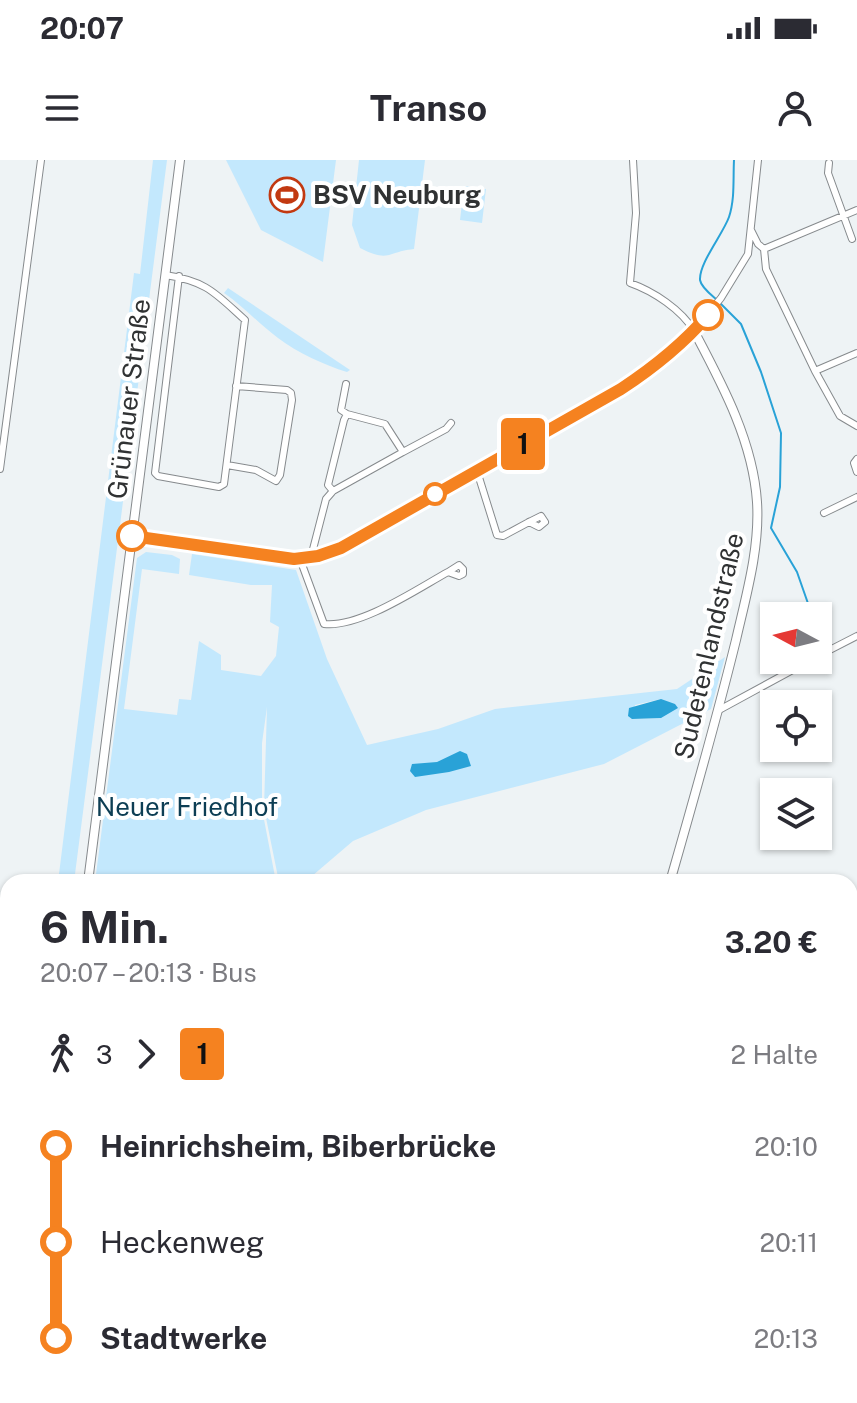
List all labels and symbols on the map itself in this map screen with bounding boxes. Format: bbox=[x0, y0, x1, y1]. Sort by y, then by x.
sports icon: BSV Neuburg bbox=[268, 176, 306, 214]
place label: BSV Neuburg bbox=[313, 179, 481, 210]
street label: Grünauer Straße bbox=[101, 297, 156, 501]
unlabelled marker bbox=[693, 300, 723, 330]
line badge: 1 bbox=[497, 418, 549, 470]
unlabelled marker bbox=[424, 483, 446, 505]
unlabelled marker bbox=[117, 521, 147, 551]
street label: Sudetenlandstraße bbox=[667, 530, 750, 762]
north arrow bbox=[760, 602, 832, 674]
park label: Neuer Friedhof bbox=[96, 791, 278, 822]

